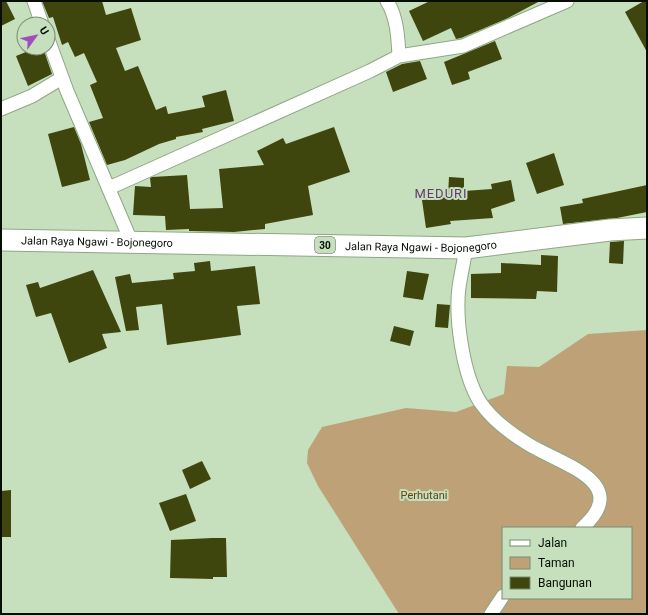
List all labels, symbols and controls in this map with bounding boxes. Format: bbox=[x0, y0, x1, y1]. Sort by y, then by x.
north arrow bbox=[16, 16, 56, 56]
text: U bbox=[37, 24, 51, 37]
district label: MEDURI bbox=[414, 186, 468, 201]
street label: Jalan Raya Ngawi - Bojonegoro bbox=[21, 234, 173, 249]
road number: 30 bbox=[315, 237, 335, 253]
street label: Jalan Raya Ngawi - Bojonegoro bbox=[345, 238, 497, 255]
park label: Perhutani bbox=[401, 489, 447, 502]
legend bbox=[502, 527, 632, 599]
text: Jalan bbox=[538, 536, 567, 550]
text: Taman bbox=[538, 556, 575, 570]
text: Bangunan bbox=[538, 576, 592, 590]

